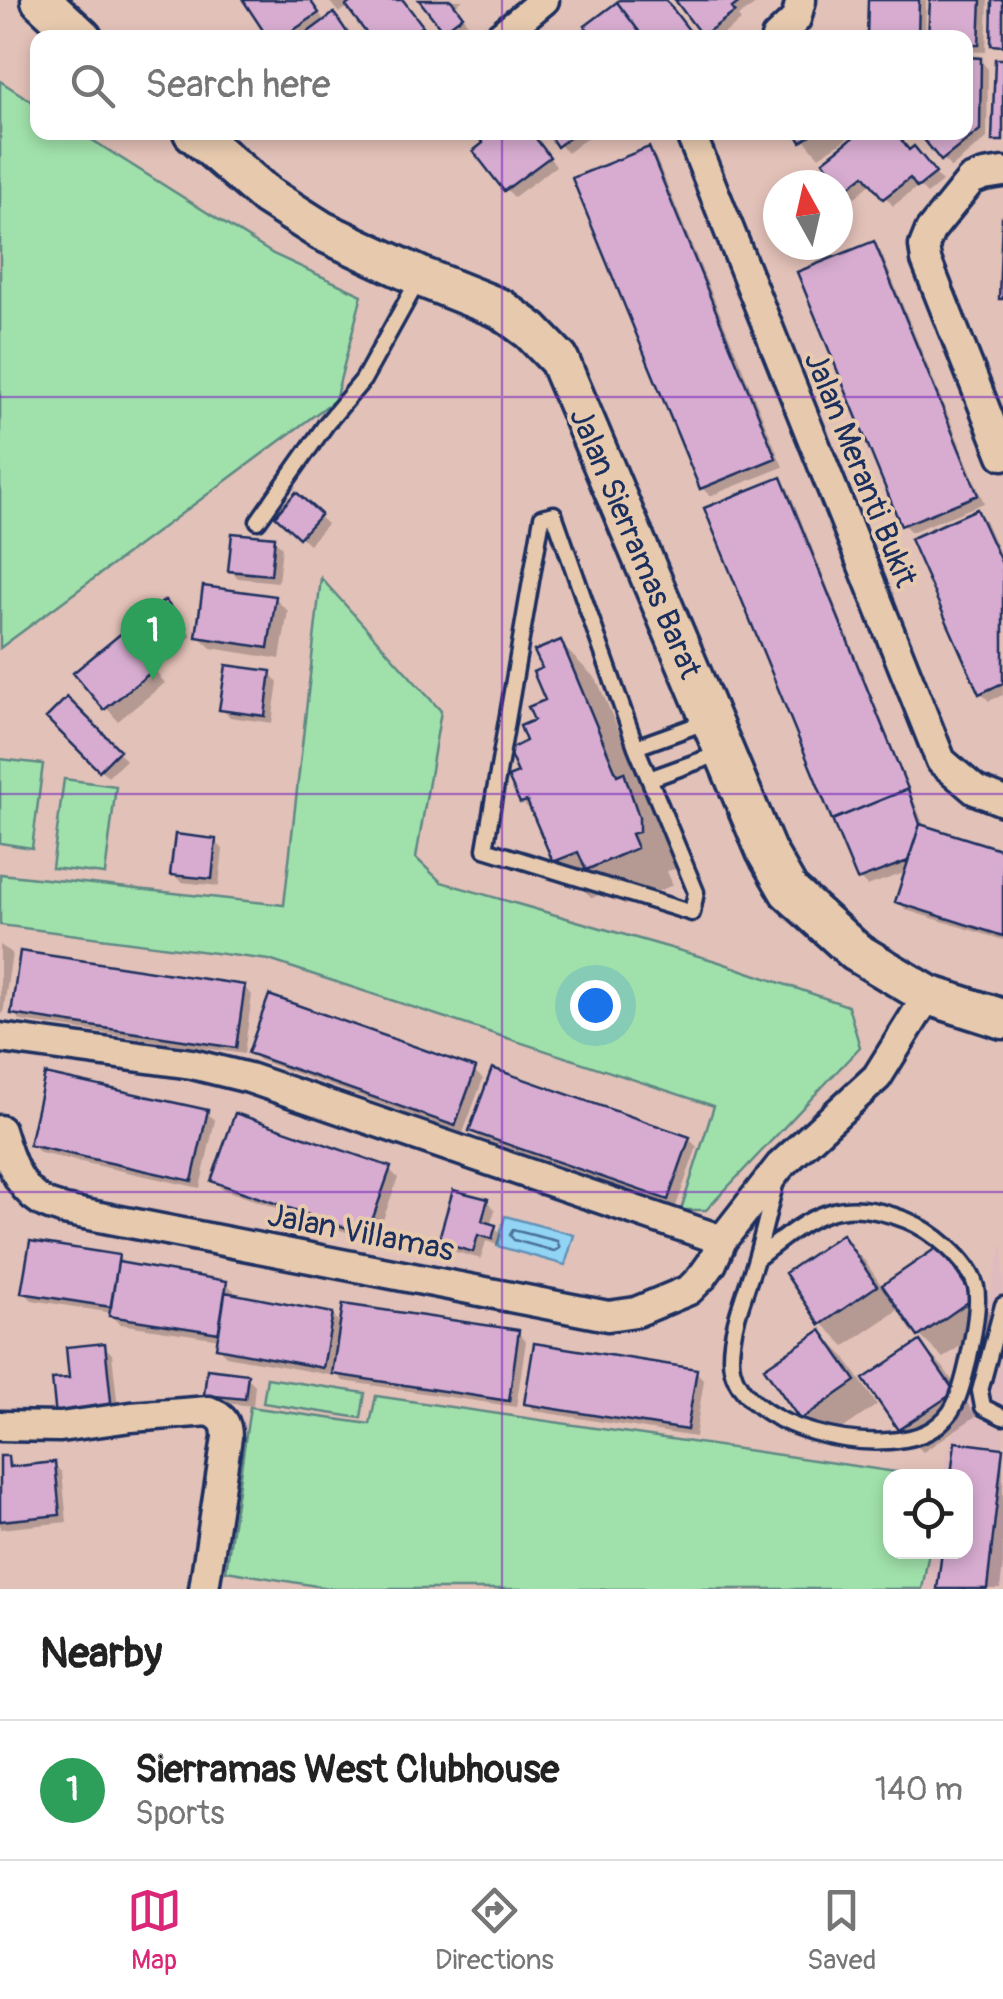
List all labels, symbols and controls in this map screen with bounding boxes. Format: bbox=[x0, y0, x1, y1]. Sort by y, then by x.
search box bbox=[30, 30, 973, 140]
icon: search bbox=[65, 58, 120, 113]
text: Search here bbox=[145, 61, 331, 109]
north arrow bbox=[763, 170, 853, 260]
street label: Jalan Meranti Bukit bbox=[795, 346, 926, 593]
street label: Jalan Sierramas Barat bbox=[560, 402, 710, 685]
pin: 1 bbox=[120, 598, 186, 680]
your location bbox=[570, 980, 621, 1031]
street label: Jalan Villamas bbox=[264, 1195, 458, 1271]
map controls bbox=[883, 1469, 973, 1559]
button: locate bbox=[883, 1469, 973, 1559]
text: Nearby bbox=[40, 1628, 162, 1680]
text: Sierramas West Clubhouse bbox=[135, 1746, 559, 1794]
text: 1 bbox=[66, 1770, 79, 1810]
text: 140 m bbox=[875, 1770, 963, 1810]
text: Sports bbox=[135, 1794, 225, 1834]
tab: Map bbox=[127, 1883, 182, 1978]
tab: Directions bbox=[435, 1883, 554, 1978]
tab: Saved bbox=[807, 1883, 876, 1978]

